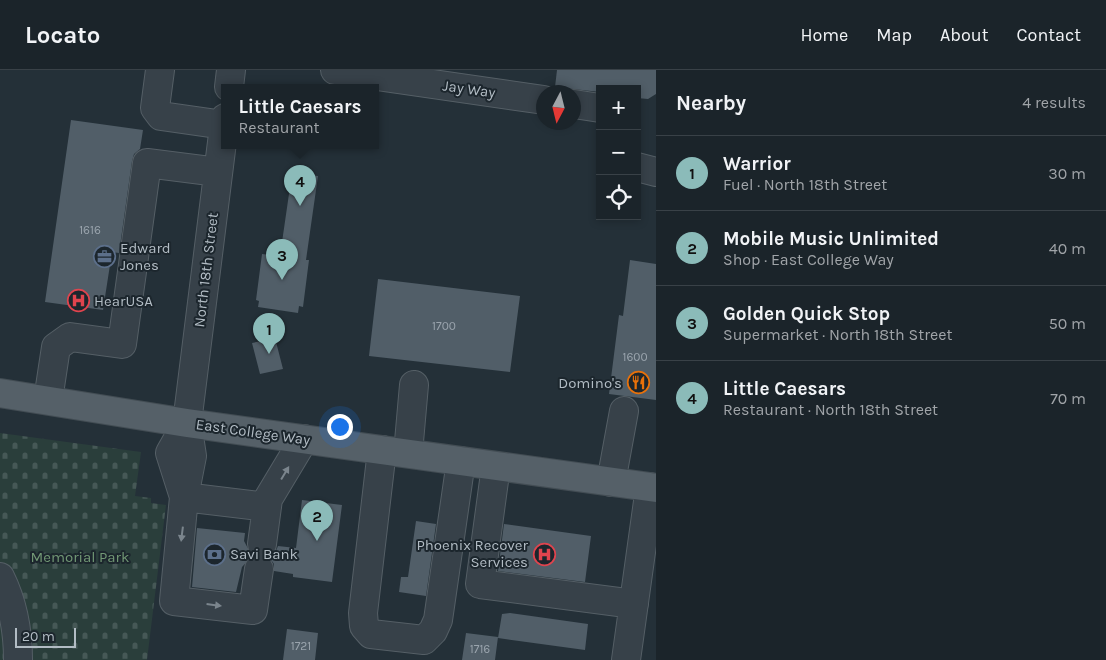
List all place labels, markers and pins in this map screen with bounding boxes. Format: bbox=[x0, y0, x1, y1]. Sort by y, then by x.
pin: 4 bbox=[284, 165, 316, 206]
place label: Edward Jones bbox=[120, 239, 171, 274]
pin: 3 bbox=[266, 239, 298, 280]
office icon: Edward Jones bbox=[92, 245, 116, 269]
hospital icon: HearUSA bbox=[66, 289, 90, 313]
place label: HearUSA bbox=[94, 292, 153, 310]
pin: 1 bbox=[253, 313, 285, 354]
restaurant icon: Domino's bbox=[626, 371, 650, 395]
place label: Domino's bbox=[558, 374, 622, 392]
pin: 2 bbox=[301, 500, 333, 541]
place label: Phoenix Recover Services bbox=[416, 536, 529, 571]
bank icon: Savi Bank bbox=[202, 542, 226, 566]
hospital icon: Phoenix Recover Services bbox=[532, 542, 556, 566]
place label: Savi Bank bbox=[230, 545, 298, 563]

